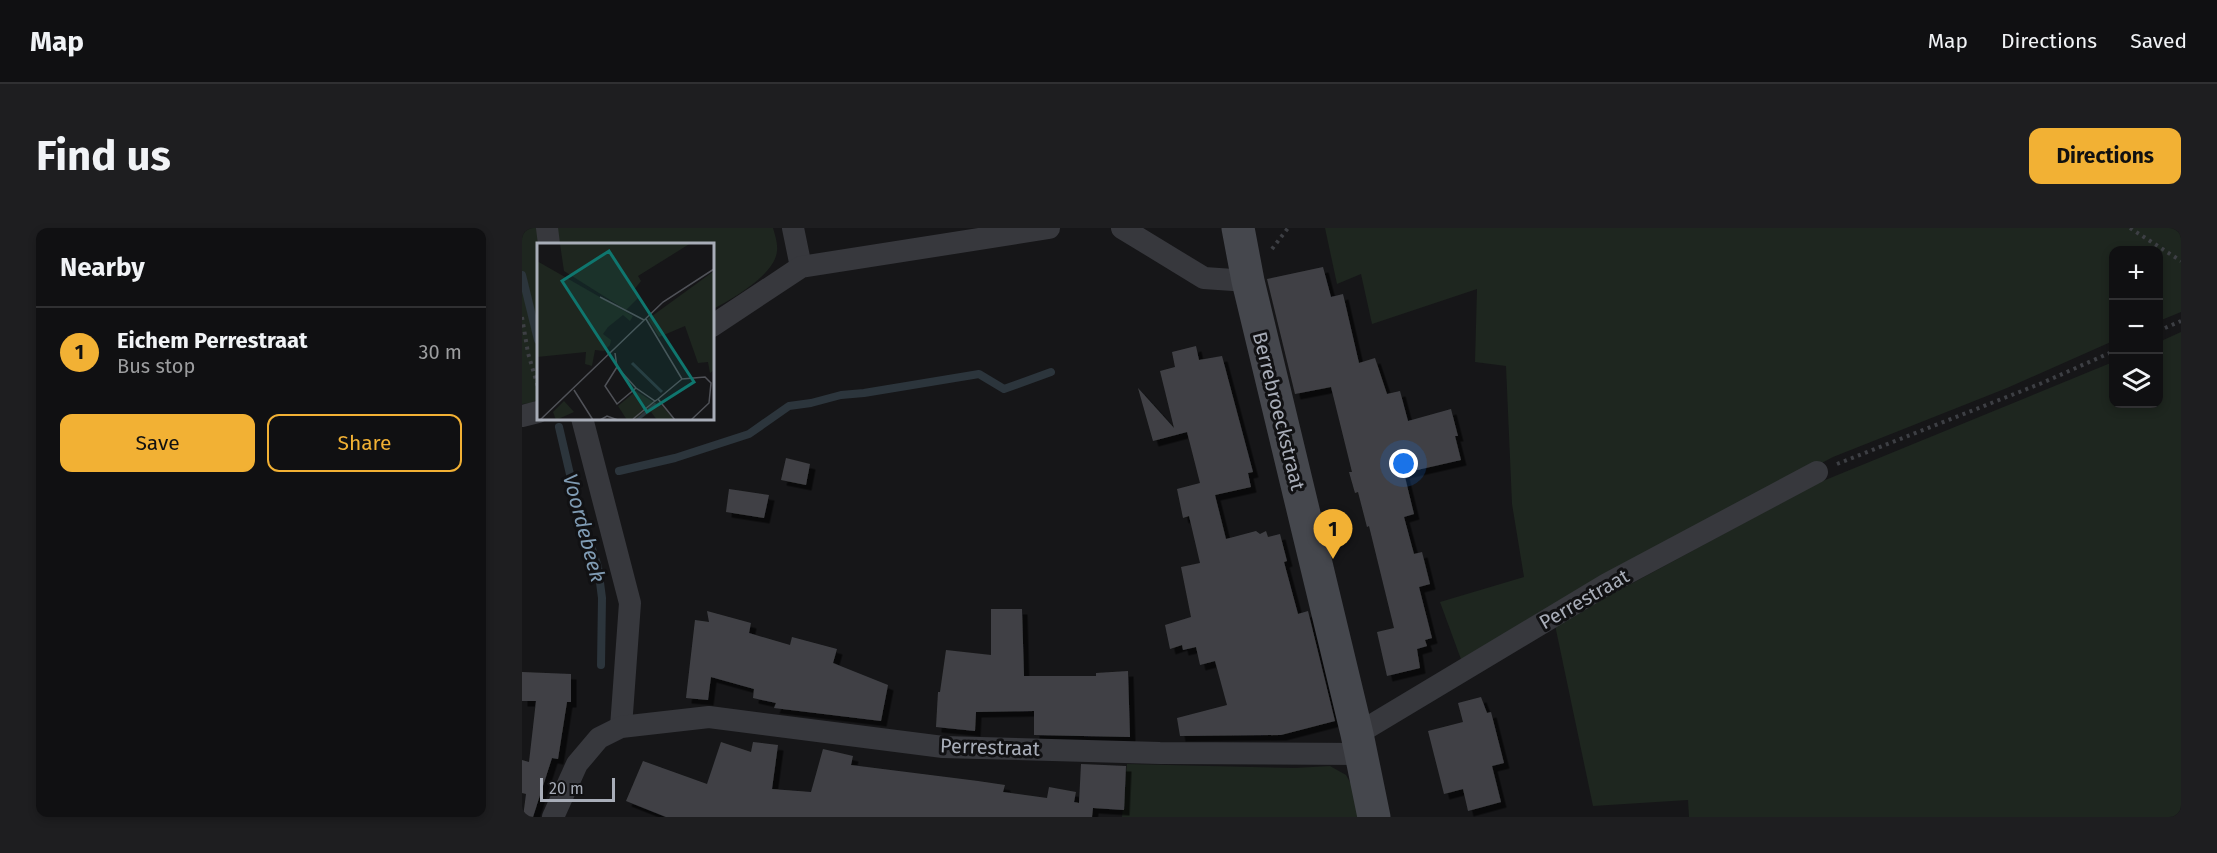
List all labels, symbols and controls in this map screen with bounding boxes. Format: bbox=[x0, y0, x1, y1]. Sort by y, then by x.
text: Map bbox=[30, 25, 84, 58]
text: Map bbox=[1928, 28, 1968, 54]
text: Directions bbox=[2001, 28, 2097, 54]
text: Saved bbox=[2130, 28, 2187, 54]
button: Directions bbox=[2029, 128, 2181, 184]
text: Find us bbox=[36, 131, 171, 181]
inset map bbox=[537, 243, 714, 420]
map controls bbox=[2109, 246, 2163, 408]
button: + bbox=[2109, 246, 2163, 300]
text: Nearby bbox=[60, 252, 145, 283]
button: − bbox=[2109, 300, 2163, 354]
text: Eichem Perrestraat bbox=[117, 327, 307, 354]
street label: Berrebroeckstraat bbox=[1248, 329, 1310, 494]
text: 1 bbox=[75, 340, 84, 364]
text: 30 m bbox=[418, 340, 462, 364]
text: Bus stop bbox=[117, 354, 195, 378]
button: layers bbox=[2109, 354, 2163, 408]
button: Save bbox=[60, 414, 255, 472]
button: Share bbox=[267, 414, 462, 472]
your location bbox=[1389, 449, 1418, 478]
water label: Voordebeek bbox=[557, 471, 611, 585]
pin: 1 bbox=[1314, 510, 1352, 559]
street label: Perrestraat bbox=[1535, 563, 1634, 634]
street label: Perrestraat bbox=[940, 733, 1041, 761]
scale bar bbox=[540, 775, 615, 802]
text: 20 m bbox=[549, 779, 584, 798]

